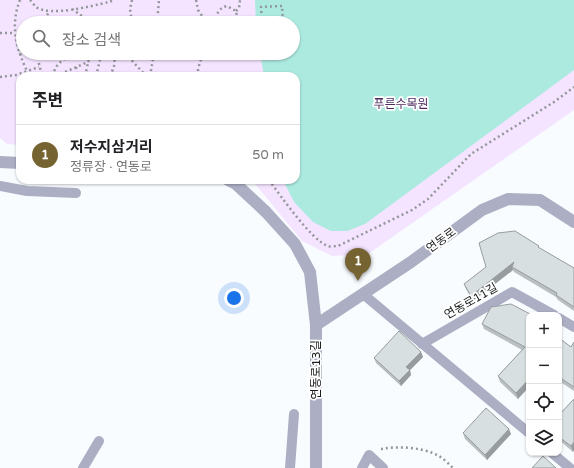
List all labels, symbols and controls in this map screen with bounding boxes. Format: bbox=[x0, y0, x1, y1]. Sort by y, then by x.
search box bbox=[16, 16, 300, 60]
icon: search bbox=[30, 27, 52, 49]
text: 장소 검색 bbox=[62, 31, 121, 49]
text: 주변 bbox=[32, 90, 63, 111]
park label: 푸른수목원 bbox=[373, 97, 429, 111]
text: 저수지삼거리 bbox=[70, 138, 153, 156]
text: 1 bbox=[41, 147, 49, 163]
text: 50 m bbox=[252, 147, 284, 163]
text: 정류장 · 연동로 bbox=[70, 159, 152, 175]
street label: 연동로 bbox=[423, 225, 459, 255]
pin: 1 bbox=[345, 248, 371, 281]
street label: 연동로11길 bbox=[442, 280, 500, 322]
your location bbox=[224, 288, 244, 308]
map controls bbox=[526, 312, 562, 456]
button: + bbox=[526, 312, 562, 348]
street label: 연동로13길 bbox=[309, 340, 323, 400]
button: − bbox=[526, 348, 562, 384]
button: locate bbox=[526, 384, 562, 420]
button: layers bbox=[526, 420, 562, 456]

